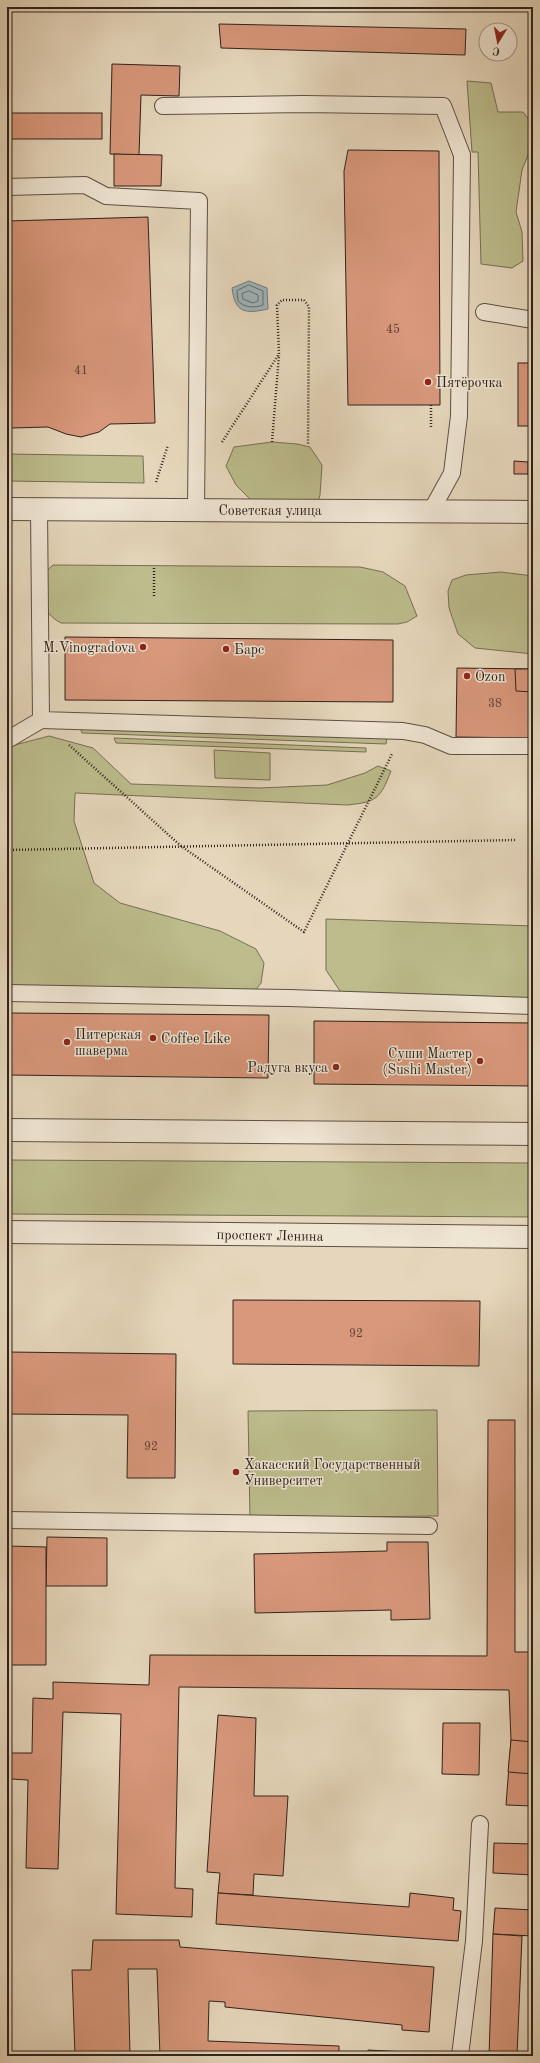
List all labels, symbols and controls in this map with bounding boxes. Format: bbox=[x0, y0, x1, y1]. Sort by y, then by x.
north arrow bbox=[478, 22, 518, 62]
text: С bbox=[492, 44, 501, 56]
house number: 45 bbox=[386, 323, 400, 336]
house number: 41 bbox=[74, 365, 88, 377]
place label: Пятёрочка bbox=[436, 376, 503, 390]
marker: Пятёрочка bbox=[423, 377, 433, 387]
street label: Советская улица bbox=[218, 504, 322, 518]
place label: M.Vinogradova bbox=[43, 641, 135, 655]
marker: M.Vinogradova bbox=[138, 642, 148, 652]
place label: Барс bbox=[234, 643, 264, 657]
marker: Барс bbox=[221, 644, 231, 654]
place label: Ozon bbox=[475, 670, 506, 684]
marker: Ozon bbox=[462, 671, 472, 681]
house number: 38 bbox=[488, 698, 502, 710]
place label: Питерская шаверма bbox=[75, 1028, 141, 1058]
place label: Coffee Like bbox=[161, 1032, 230, 1046]
marker: Coffee Like bbox=[148, 1033, 158, 1043]
marker: Питерская шаверма bbox=[62, 1037, 72, 1047]
place label: Суши Мастер (Sushi Master) bbox=[382, 1047, 472, 1077]
marker: Суши Мастер (Sushi Master) bbox=[475, 1056, 485, 1066]
place label: Радуга вкуса bbox=[247, 1061, 328, 1075]
marker: Радуга вкуса bbox=[331, 1062, 341, 1072]
street label: проспект Ленина bbox=[216, 1228, 324, 1244]
house number: 92 bbox=[349, 1328, 363, 1340]
house number: 92 bbox=[144, 1441, 158, 1453]
place label: Хакасский Государственный Университет bbox=[244, 1458, 421, 1488]
marker: Хакасский Государственный Университет bbox=[231, 1467, 241, 1477]

